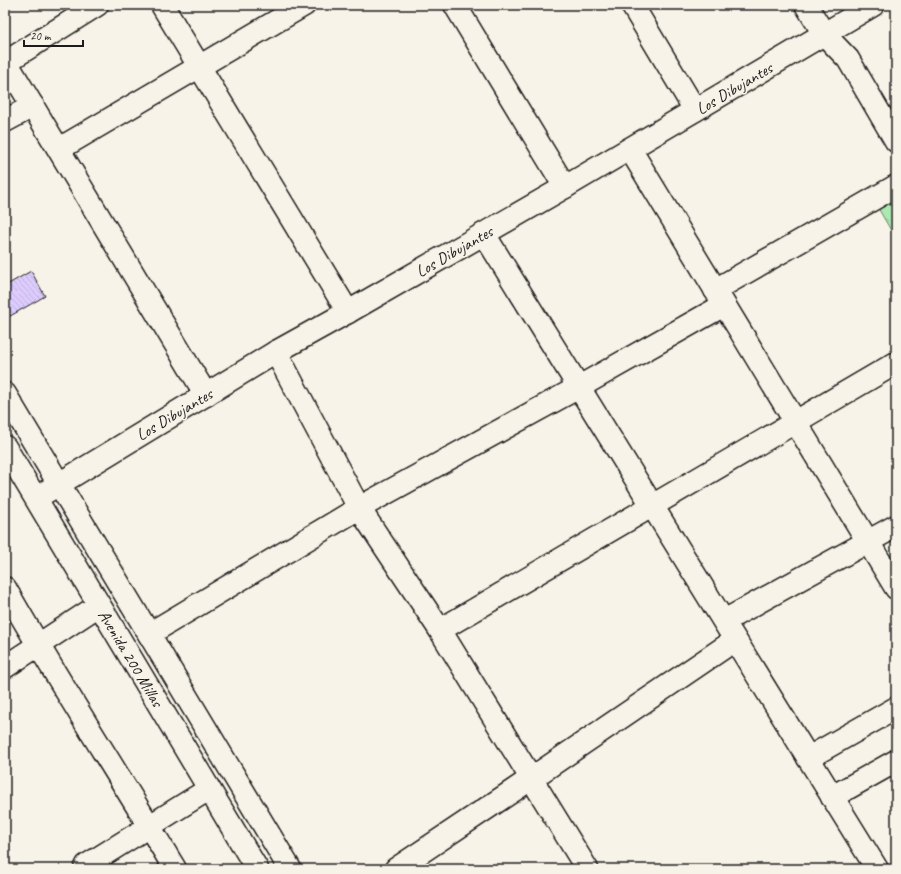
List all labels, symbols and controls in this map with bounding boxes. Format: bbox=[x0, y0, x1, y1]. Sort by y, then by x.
scale bar bbox=[24, 22, 83, 48]
text: 20 m bbox=[30, 28, 52, 44]
street label: Los Dibujantes bbox=[692, 56, 778, 119]
street label: Los Dibujantes bbox=[412, 220, 498, 282]
street label: Los Dibujantes bbox=[132, 382, 218, 445]
street label: Avenida 200 Millas bbox=[93, 606, 169, 712]

